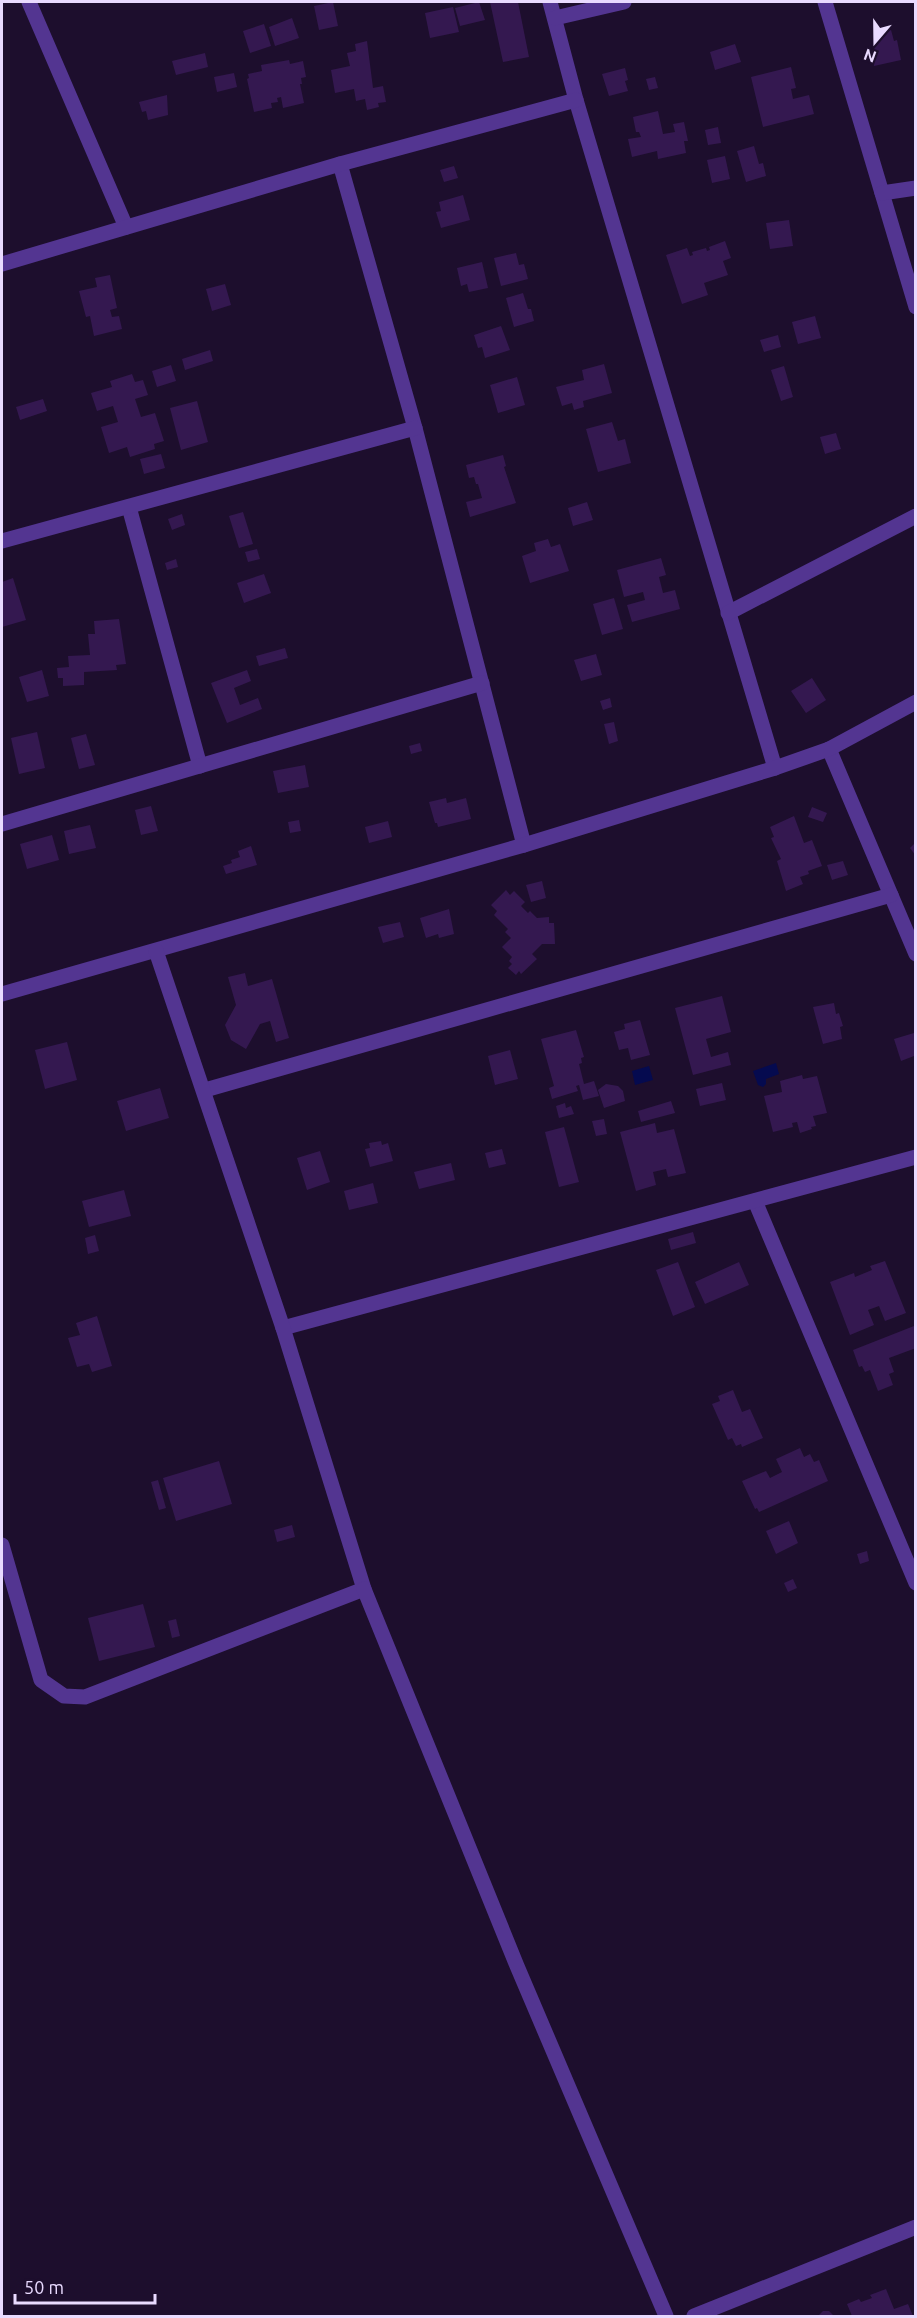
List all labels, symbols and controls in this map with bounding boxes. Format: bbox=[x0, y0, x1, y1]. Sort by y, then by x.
north arrow bbox=[845, 12, 905, 72]
text: N bbox=[861, 46, 879, 67]
scale bar bbox=[15, 2267, 154, 2305]
text: 50 m bbox=[24, 2277, 64, 2297]

